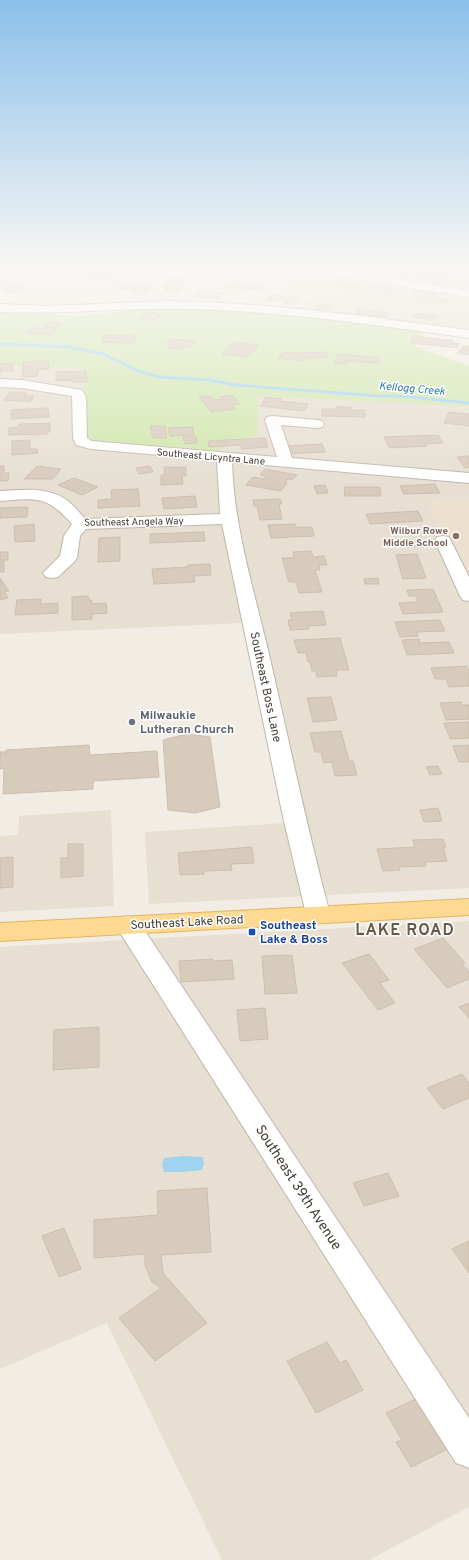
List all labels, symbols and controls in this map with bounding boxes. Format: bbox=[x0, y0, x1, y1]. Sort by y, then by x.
water label: Kellogg Creek bbox=[378, 379, 446, 399]
street label: Southeast Licyntra Lane bbox=[156, 446, 266, 469]
street label: Southeast Angela Way bbox=[84, 515, 184, 530]
place label: Wilbur Rowe Middle School bbox=[383, 525, 448, 550]
marker: Wilbur Rowe Middle School bbox=[451, 531, 461, 541]
street label: Southeast Boss Lane bbox=[246, 631, 285, 744]
place label: Milwaukie Lutheran Church bbox=[140, 708, 234, 738]
marker: Milwaukie Lutheran Church bbox=[127, 717, 137, 727]
street label: Southeast Lake Road bbox=[130, 912, 244, 934]
place label: Southeast Lake & Boss bbox=[260, 918, 328, 948]
district label: LAKE ROAD bbox=[355, 921, 455, 941]
marker: Southeast Lake & Boss bbox=[247, 927, 257, 937]
street label: Southeast 39th Avenue bbox=[251, 1122, 345, 1254]

